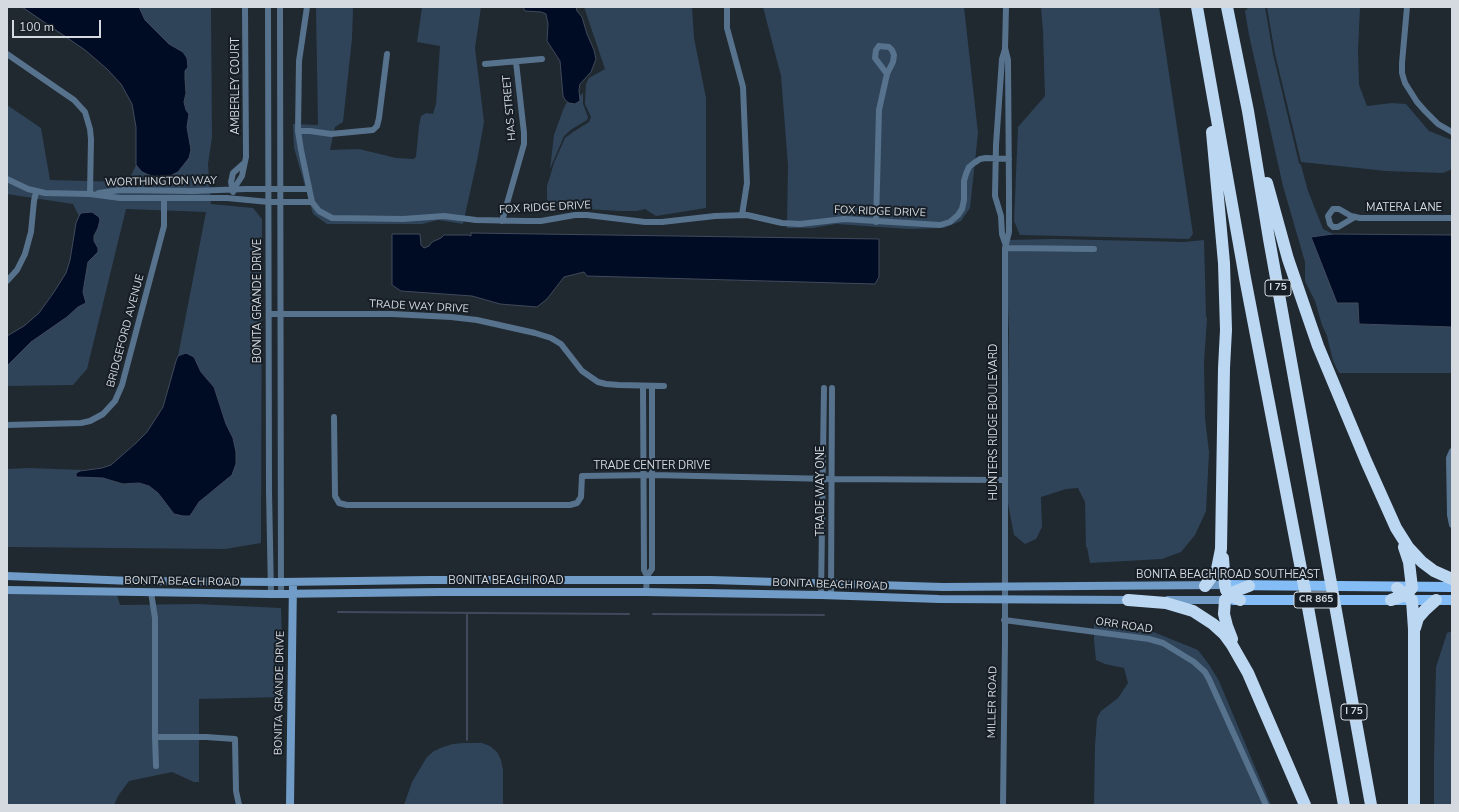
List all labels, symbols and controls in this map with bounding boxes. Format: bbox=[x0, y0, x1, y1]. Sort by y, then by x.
scale bar bbox=[14, 12, 103, 38]
text: 100 m bbox=[19, 19, 54, 35]
street label: AMBERLEY COURT bbox=[229, 37, 243, 135]
street label: HAS STREET bbox=[501, 75, 519, 141]
street label: WORTHINGTON WAY bbox=[105, 174, 217, 190]
street label: FOX RIDGE DRIVE bbox=[499, 199, 591, 217]
street label: MATERA LANE bbox=[1366, 201, 1442, 215]
street label: FOX RIDGE DRIVE bbox=[834, 204, 926, 220]
street label: BONITA GRANDE DRIVE bbox=[251, 239, 265, 363]
street label: BRIDGEFORD AVENUE bbox=[105, 273, 147, 389]
road number: I 75 bbox=[1265, 280, 1291, 296]
street label: TRADE WAY DRIVE bbox=[369, 298, 469, 316]
street label: HUNTERS RIDGE BOULEVARD bbox=[987, 344, 1001, 500]
street label: TRADE WAY ONE bbox=[814, 446, 828, 536]
street label: TRADE CENTER DRIVE bbox=[594, 459, 710, 473]
street label: BONITA BEACH ROAD SOUTHEAST bbox=[1136, 568, 1320, 582]
street label: BONITA BEACH ROAD bbox=[124, 574, 240, 590]
street label: BONITA BEACH ROAD bbox=[448, 574, 564, 588]
street label: BONITA BEACH ROAD bbox=[772, 576, 888, 594]
road number: CR 865 bbox=[1294, 592, 1338, 608]
street label: ORR ROAD bbox=[1094, 615, 1154, 637]
street label: BONITA GRANDE DRIVE bbox=[272, 631, 288, 755]
street label: MILLER ROAD bbox=[986, 666, 1000, 738]
road number: I 75 bbox=[1341, 704, 1367, 720]

